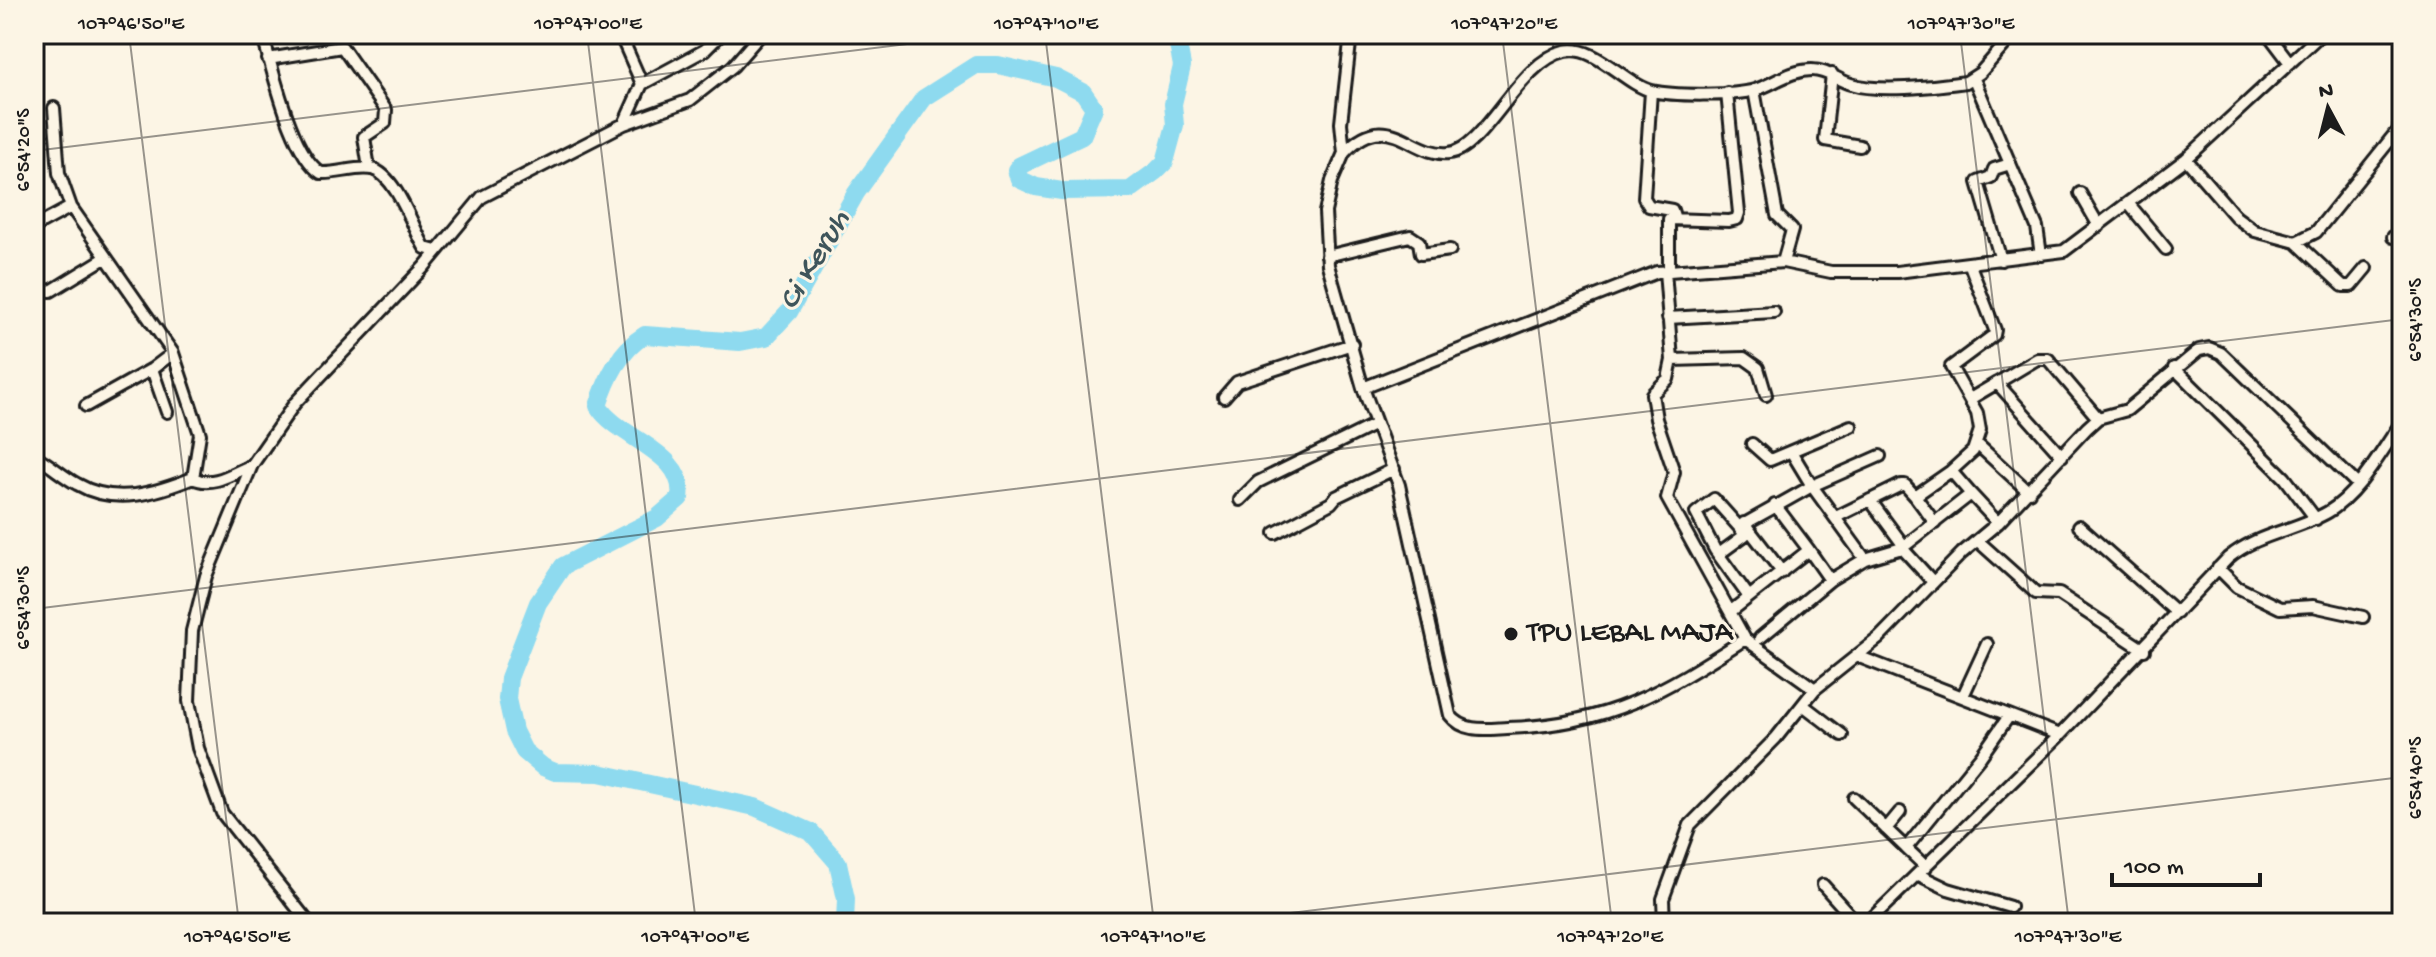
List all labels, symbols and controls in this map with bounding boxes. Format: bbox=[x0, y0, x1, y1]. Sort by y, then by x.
text: 107°46'50"E bbox=[77, 14, 186, 37]
text: 107°47'00"E bbox=[533, 14, 643, 37]
text: 107°47'10"E bbox=[993, 14, 1100, 37]
text: 107°47'20"E bbox=[1450, 14, 1558, 37]
text: 107°47'30"E bbox=[1907, 14, 2016, 37]
north arrow bbox=[2288, 68, 2368, 148]
text: N bbox=[2317, 78, 2335, 106]
text: 6°54'20"S bbox=[14, 108, 37, 191]
water label: Ci Keruh bbox=[772, 204, 861, 318]
text: 6°54'30"S bbox=[2406, 278, 2429, 362]
text: 6°54'30"S bbox=[14, 566, 37, 650]
place label: TPU LEBAL MAJA bbox=[1525, 617, 1734, 652]
marker: TPU LEBAL MAJA bbox=[1502, 625, 1520, 643]
text: 6°54'40"S bbox=[2406, 736, 2429, 819]
scale bar bbox=[2112, 837, 2260, 887]
text: 100 m bbox=[2123, 854, 2184, 883]
text: 107°46'50"E bbox=[183, 927, 292, 950]
text: 107°47'00"E bbox=[640, 927, 750, 950]
text: 107°47'10"E bbox=[1100, 927, 1207, 950]
text: 107°47'20"E bbox=[1556, 927, 1664, 950]
text: 107°47'30"E bbox=[2014, 927, 2123, 950]

